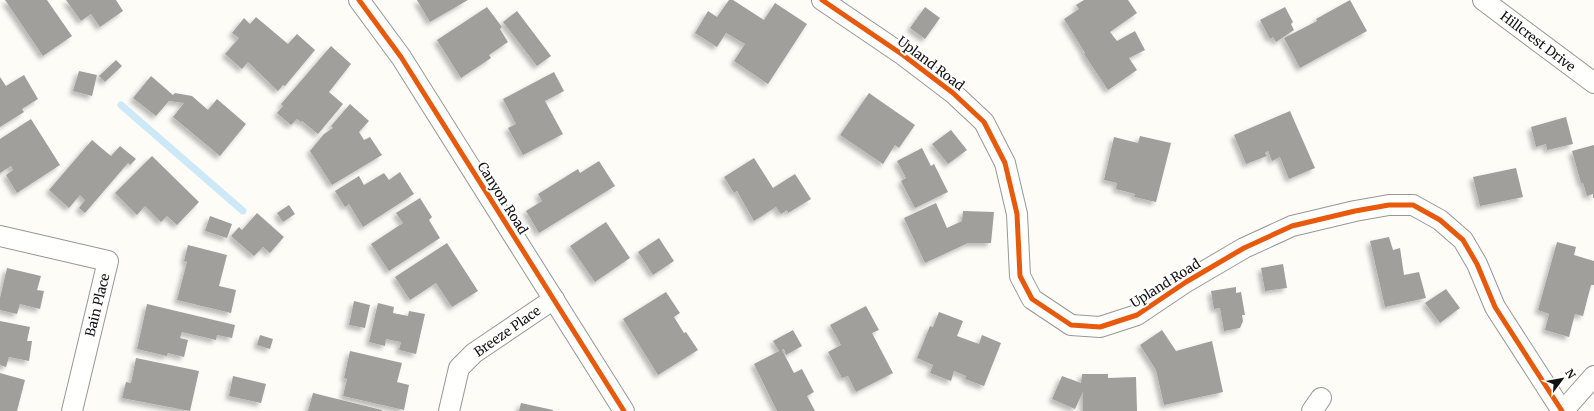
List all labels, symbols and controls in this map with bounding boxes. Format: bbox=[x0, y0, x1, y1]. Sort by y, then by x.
street label: Hillcrest Drive bbox=[1497, 8, 1579, 75]
street label: Upland Road bbox=[894, 33, 968, 94]
street label: Canyon Road bbox=[474, 159, 532, 238]
street label: Upland Road bbox=[1127, 255, 1204, 312]
street label: Bain Place bbox=[81, 272, 114, 338]
street label: Breeze Place bbox=[471, 302, 544, 361]
north arrow bbox=[1542, 359, 1582, 399]
text: N bbox=[1562, 366, 1579, 381]

